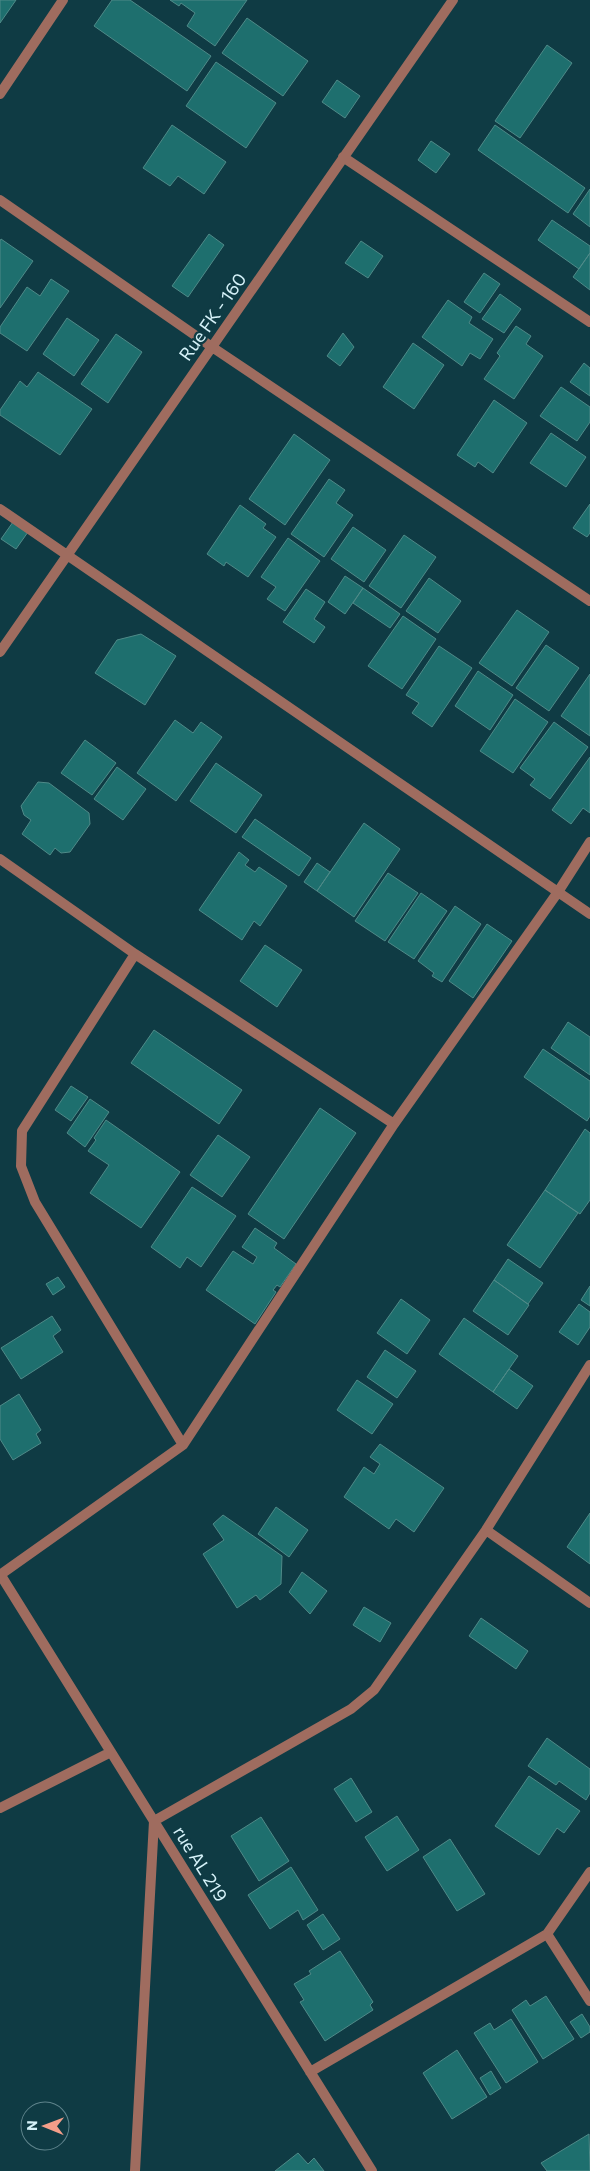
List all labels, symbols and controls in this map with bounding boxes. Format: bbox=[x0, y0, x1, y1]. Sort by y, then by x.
street label: Rue FK - 160 bbox=[174, 268, 251, 365]
street label: rue AL 219 bbox=[169, 1822, 233, 1905]
north arrow bbox=[20, 2101, 70, 2151]
text: N bbox=[23, 2120, 40, 2131]

